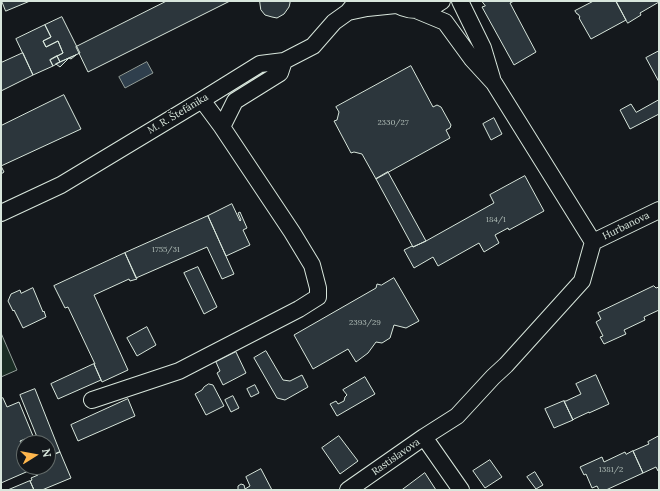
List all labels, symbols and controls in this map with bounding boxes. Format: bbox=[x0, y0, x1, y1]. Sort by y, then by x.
street label: M. R. Štefánika bbox=[146, 91, 210, 137]
house number: 2330/27 bbox=[377, 118, 409, 128]
street label: Hurbanova bbox=[601, 209, 651, 243]
house number: 184/1 bbox=[486, 215, 506, 225]
house number: 1755/31 bbox=[152, 245, 180, 255]
house number: 2393/29 bbox=[349, 318, 381, 328]
north arrow bbox=[16, 435, 56, 475]
street label: Rastislavova bbox=[370, 436, 422, 478]
text: N bbox=[39, 447, 54, 458]
house number: 1381/2 bbox=[599, 465, 623, 475]

